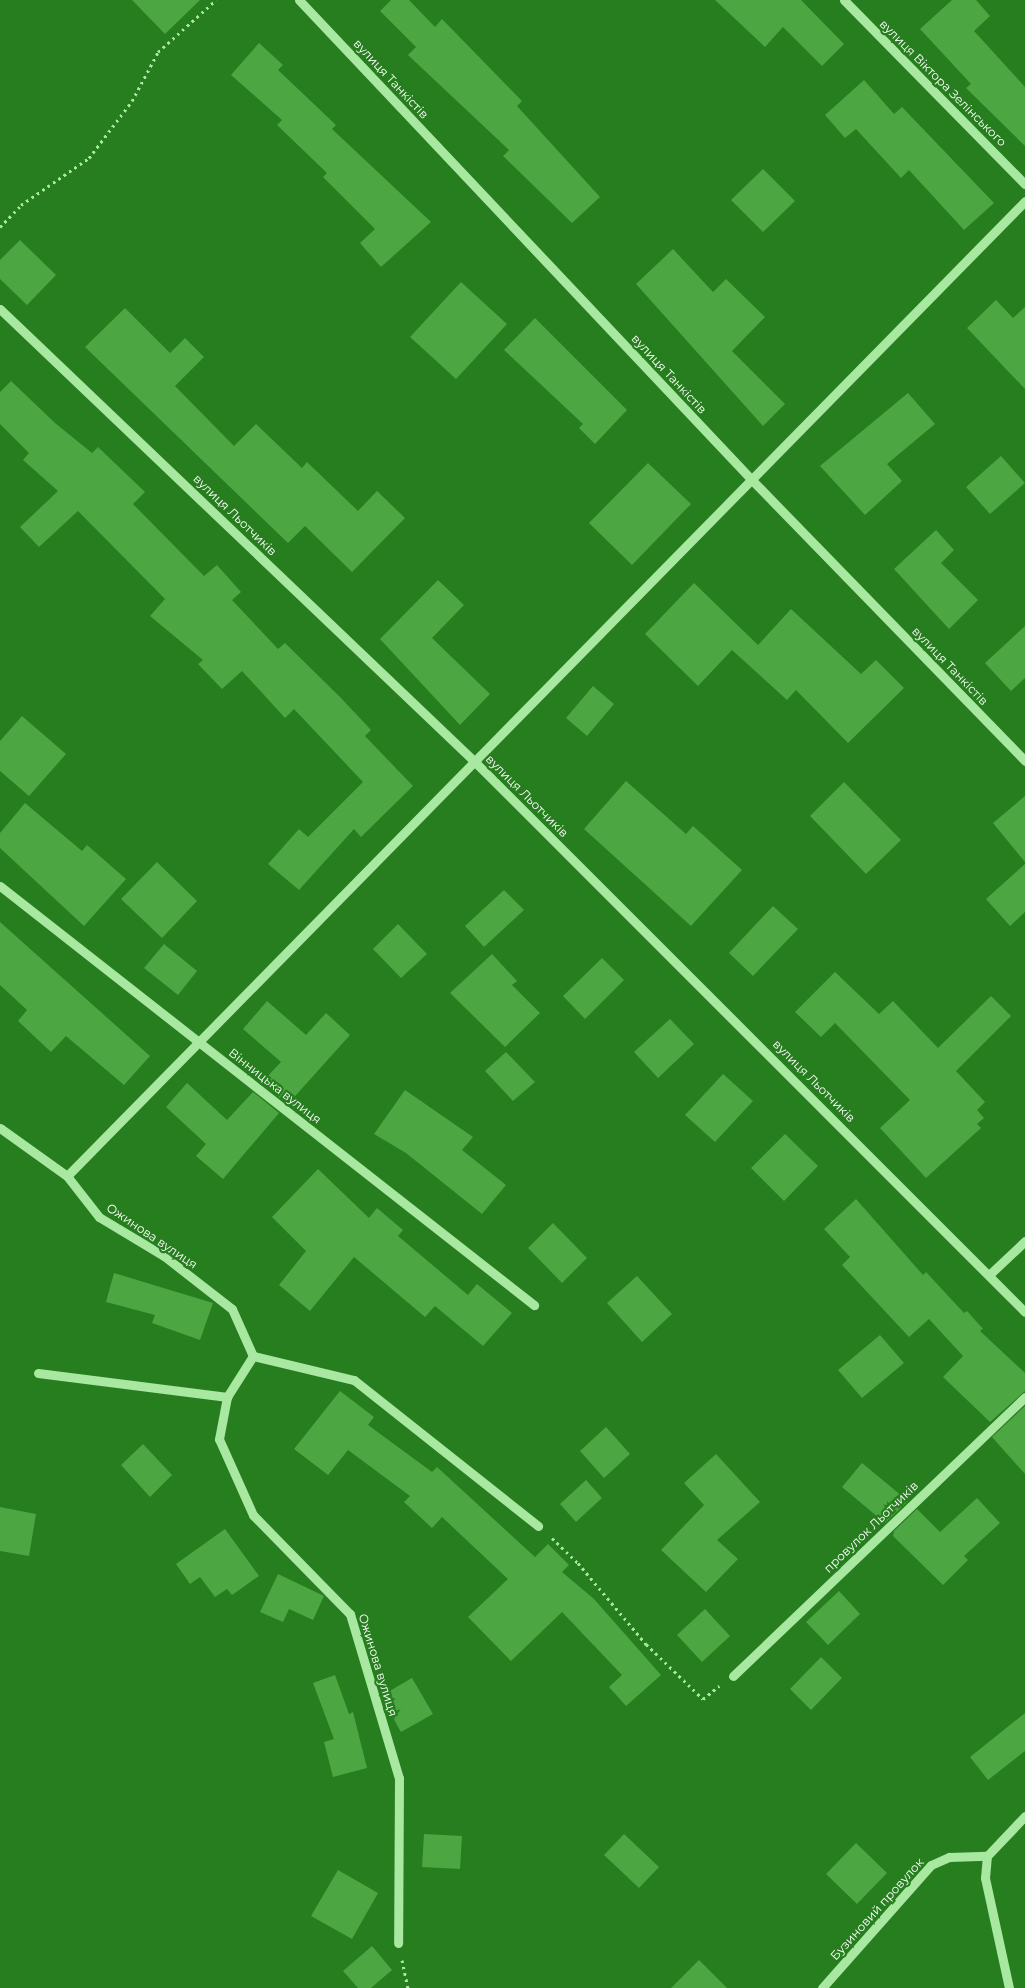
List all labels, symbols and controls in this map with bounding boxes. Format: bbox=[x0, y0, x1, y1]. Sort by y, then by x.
street label: вулиця Віктора Зелінського bbox=[877, 17, 1009, 149]
street label: вулиця Танкістів bbox=[351, 36, 431, 122]
street label: вулиця Танкістів bbox=[629, 331, 709, 417]
street label: вулиця Льотчиків bbox=[190, 471, 280, 559]
street label: вулиця Танкістів bbox=[909, 624, 991, 708]
street label: вулиця Льотчиків bbox=[483, 752, 571, 840]
street label: вулиця Льотчиків bbox=[770, 1037, 858, 1125]
street label: Вінницька вулиця bbox=[226, 1045, 324, 1127]
street label: Ожинова вулиця bbox=[104, 1200, 200, 1272]
street label: провулок Льотчиків bbox=[821, 1478, 921, 1576]
street label: Ожинова вулиця bbox=[356, 1612, 400, 1718]
street label: Бузиновий провулок bbox=[827, 1855, 927, 1963]

